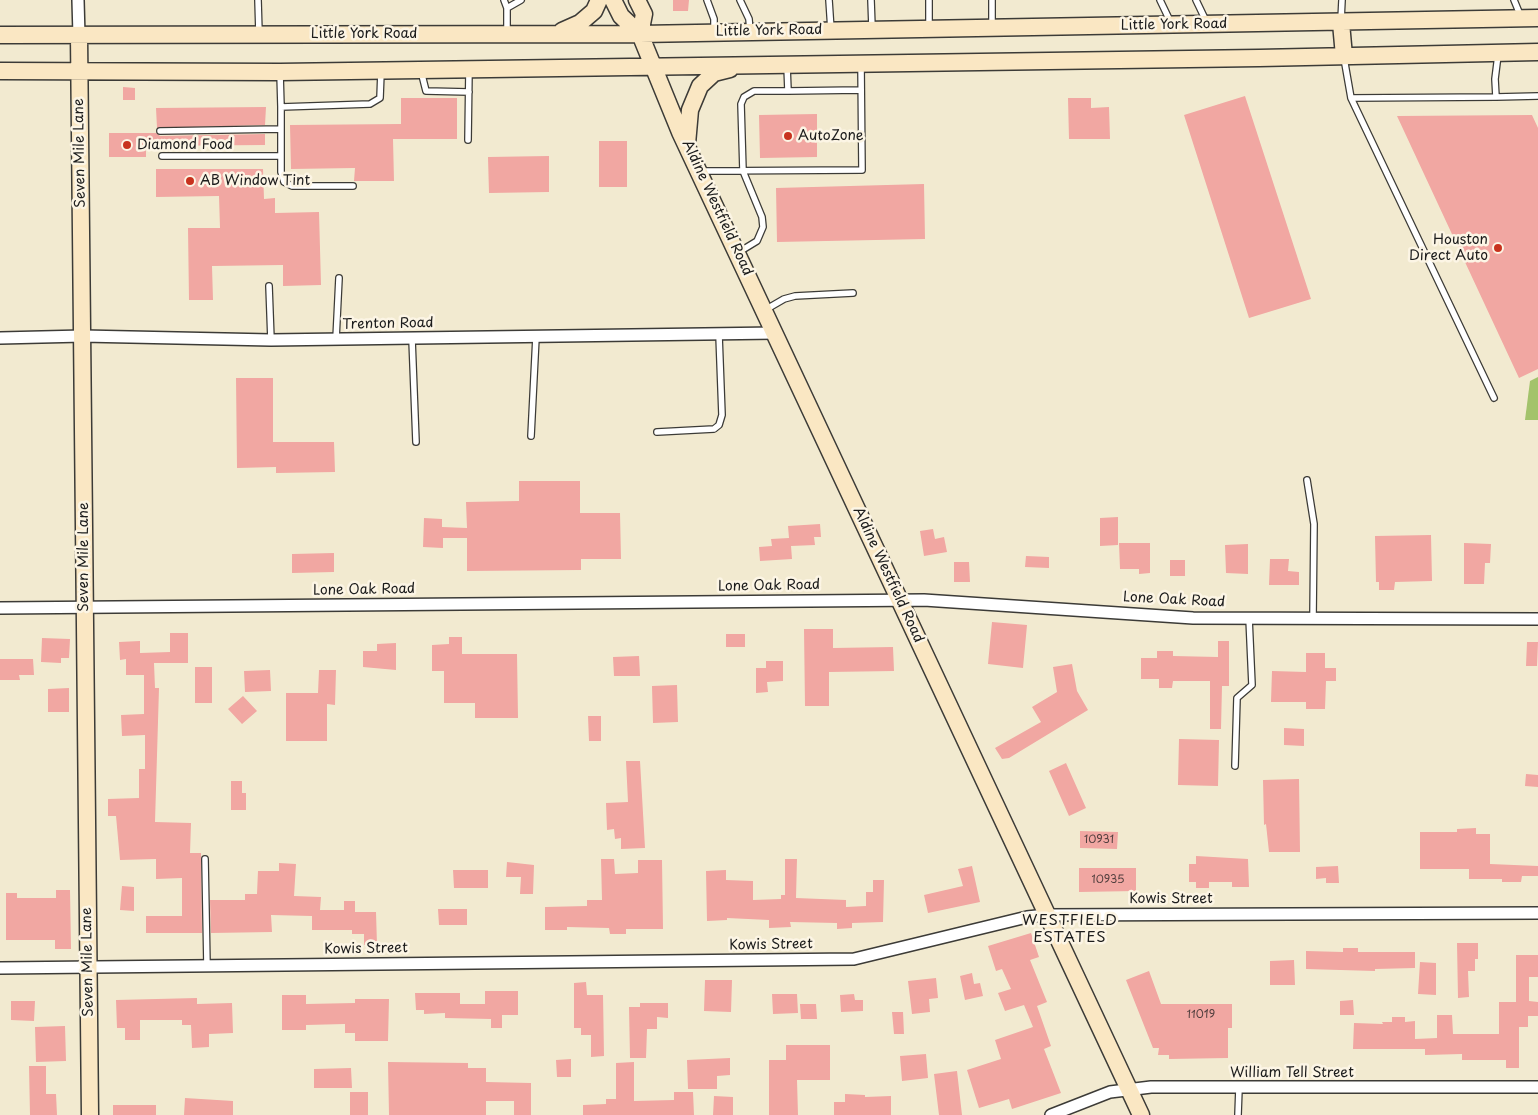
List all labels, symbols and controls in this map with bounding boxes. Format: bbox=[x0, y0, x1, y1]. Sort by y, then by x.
street label: Little York Road bbox=[1121, 16, 1227, 34]
street label: Little York Road bbox=[716, 22, 822, 40]
street label: Little York Road bbox=[311, 26, 417, 42]
street label: Seven Mile Lane bbox=[71, 98, 89, 208]
place label: AutoZone bbox=[798, 128, 864, 144]
marker: AutoZone bbox=[782, 130, 794, 142]
place label: Diamond Food bbox=[137, 137, 233, 153]
street label: Aldine Westfield Road bbox=[678, 137, 756, 279]
marker: Diamond Food bbox=[121, 139, 133, 151]
place label: AB Window Tint bbox=[200, 173, 310, 189]
marker: AB Window Tint bbox=[184, 175, 196, 187]
place label: Houston Direct Auto bbox=[1409, 232, 1488, 264]
marker: Houston Direct Auto bbox=[1492, 242, 1504, 254]
street label: Trenton Road bbox=[342, 315, 434, 333]
street label: Seven Mile Lane bbox=[76, 502, 92, 612]
street label: Aldine Westfield Road bbox=[849, 504, 927, 646]
street label: Lone Oak Road bbox=[718, 577, 820, 595]
street label: Lone Oak Road bbox=[313, 581, 415, 599]
street label: Lone Oak Road bbox=[1122, 589, 1226, 611]
house number: 10931 bbox=[1084, 833, 1114, 847]
house number: 10935 bbox=[1092, 873, 1124, 887]
street label: Kowis Street bbox=[1129, 891, 1213, 907]
street label: Seven Mile Lane bbox=[79, 907, 97, 1017]
district label: WESTFIELD ESTATES bbox=[1021, 912, 1119, 947]
street label: Kowis Street bbox=[729, 936, 813, 954]
street label: Kowis Street bbox=[324, 940, 408, 958]
house number: 11019 bbox=[1187, 1008, 1215, 1022]
street label: William Tell Street bbox=[1230, 1065, 1354, 1081]

